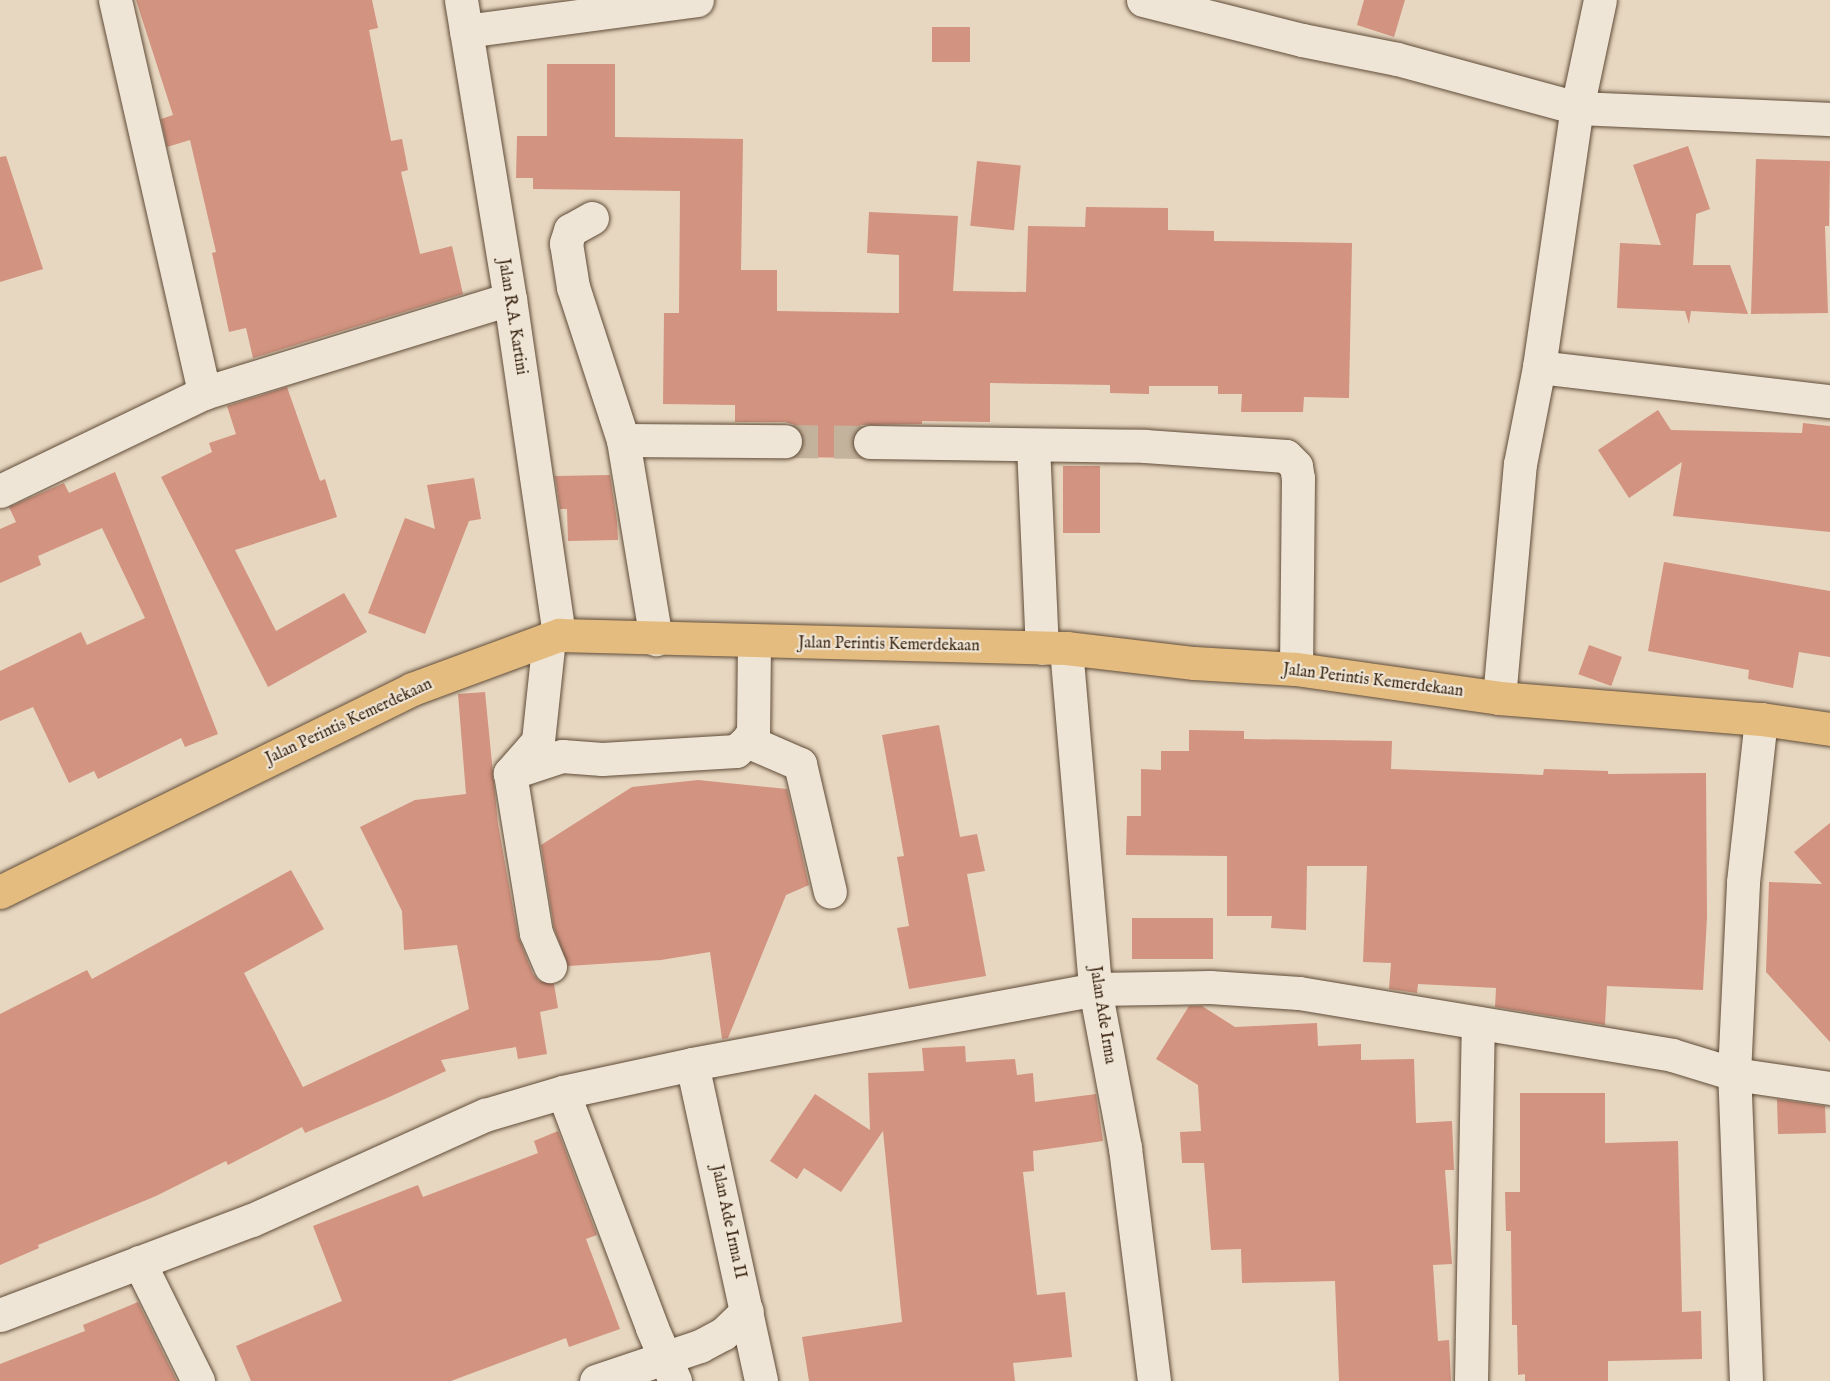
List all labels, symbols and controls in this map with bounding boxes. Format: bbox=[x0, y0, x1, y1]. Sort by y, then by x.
street label: Jalan R.A. Kartini bbox=[493, 258, 531, 376]
street label: Jalan Perintis Kemerdekaan bbox=[798, 634, 980, 656]
street label: Jalan Perintis Kemerdekaan bbox=[1282, 660, 1464, 702]
street label: Jalan Perintis Kemerdekaan bbox=[263, 675, 435, 769]
street label: Jalan Ade Irma bbox=[1085, 965, 1119, 1065]
street label: Jalan Ade Irma II bbox=[707, 1163, 749, 1281]

